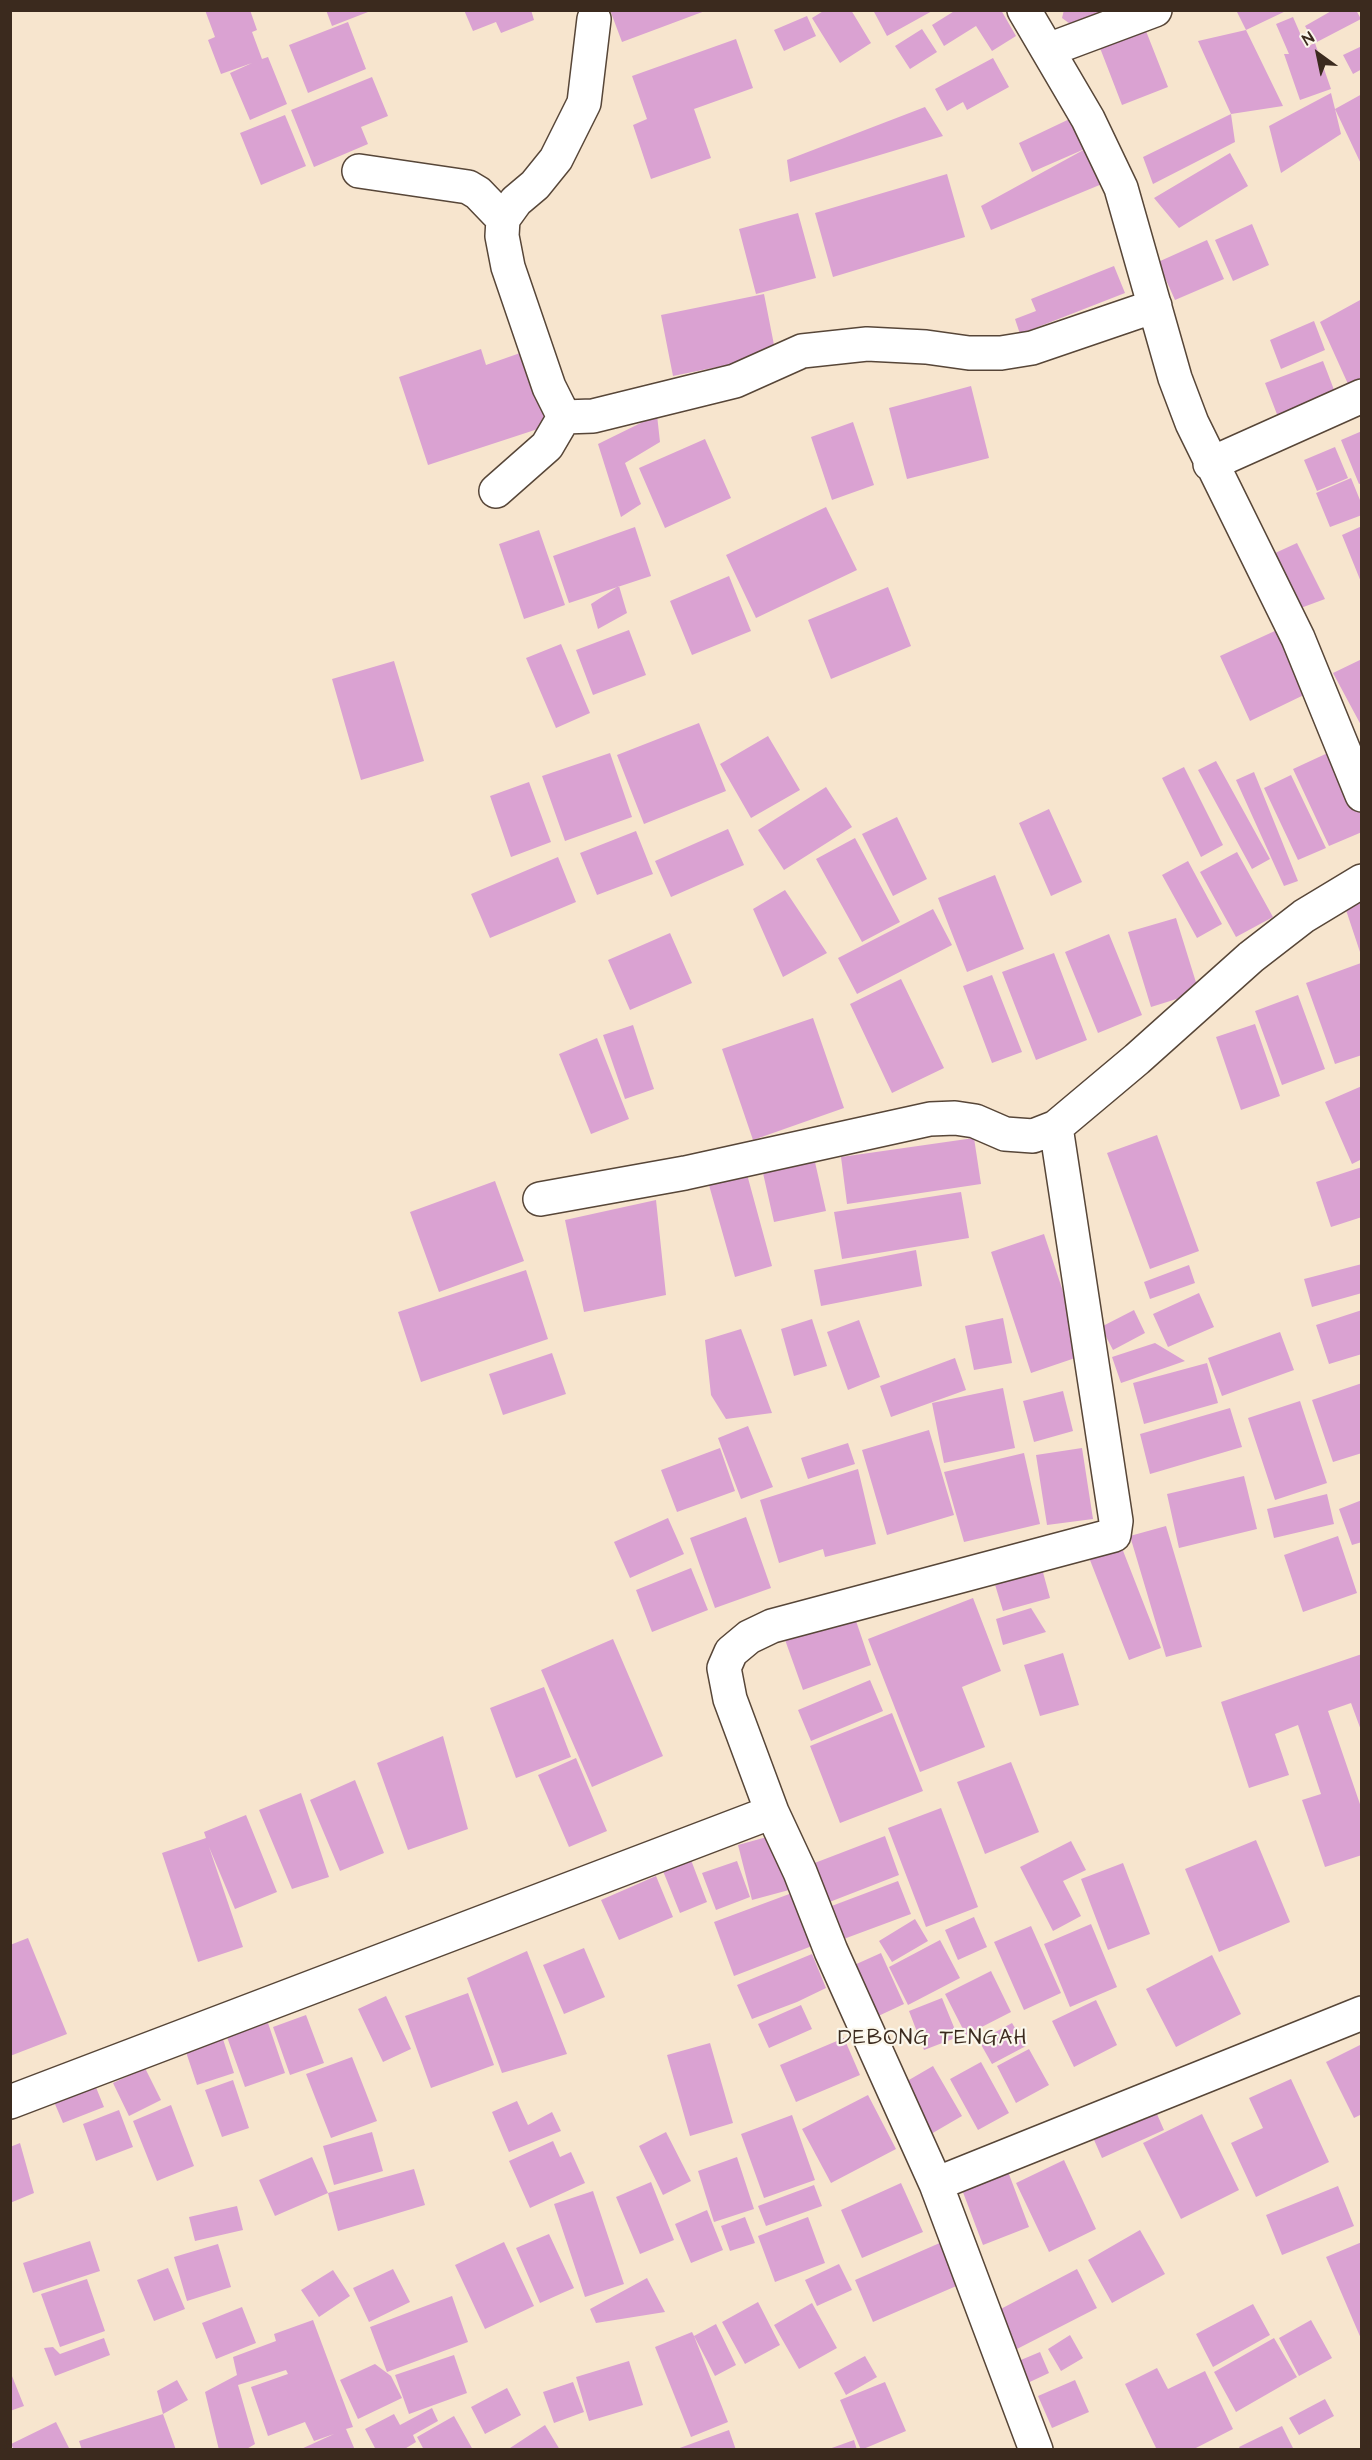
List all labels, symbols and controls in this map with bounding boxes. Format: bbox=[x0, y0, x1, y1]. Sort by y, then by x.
north arrow bbox=[1288, 24, 1348, 84]
text: N bbox=[1298, 27, 1318, 51]
district label: DEBONG TENGAH bbox=[838, 2027, 1028, 2053]

